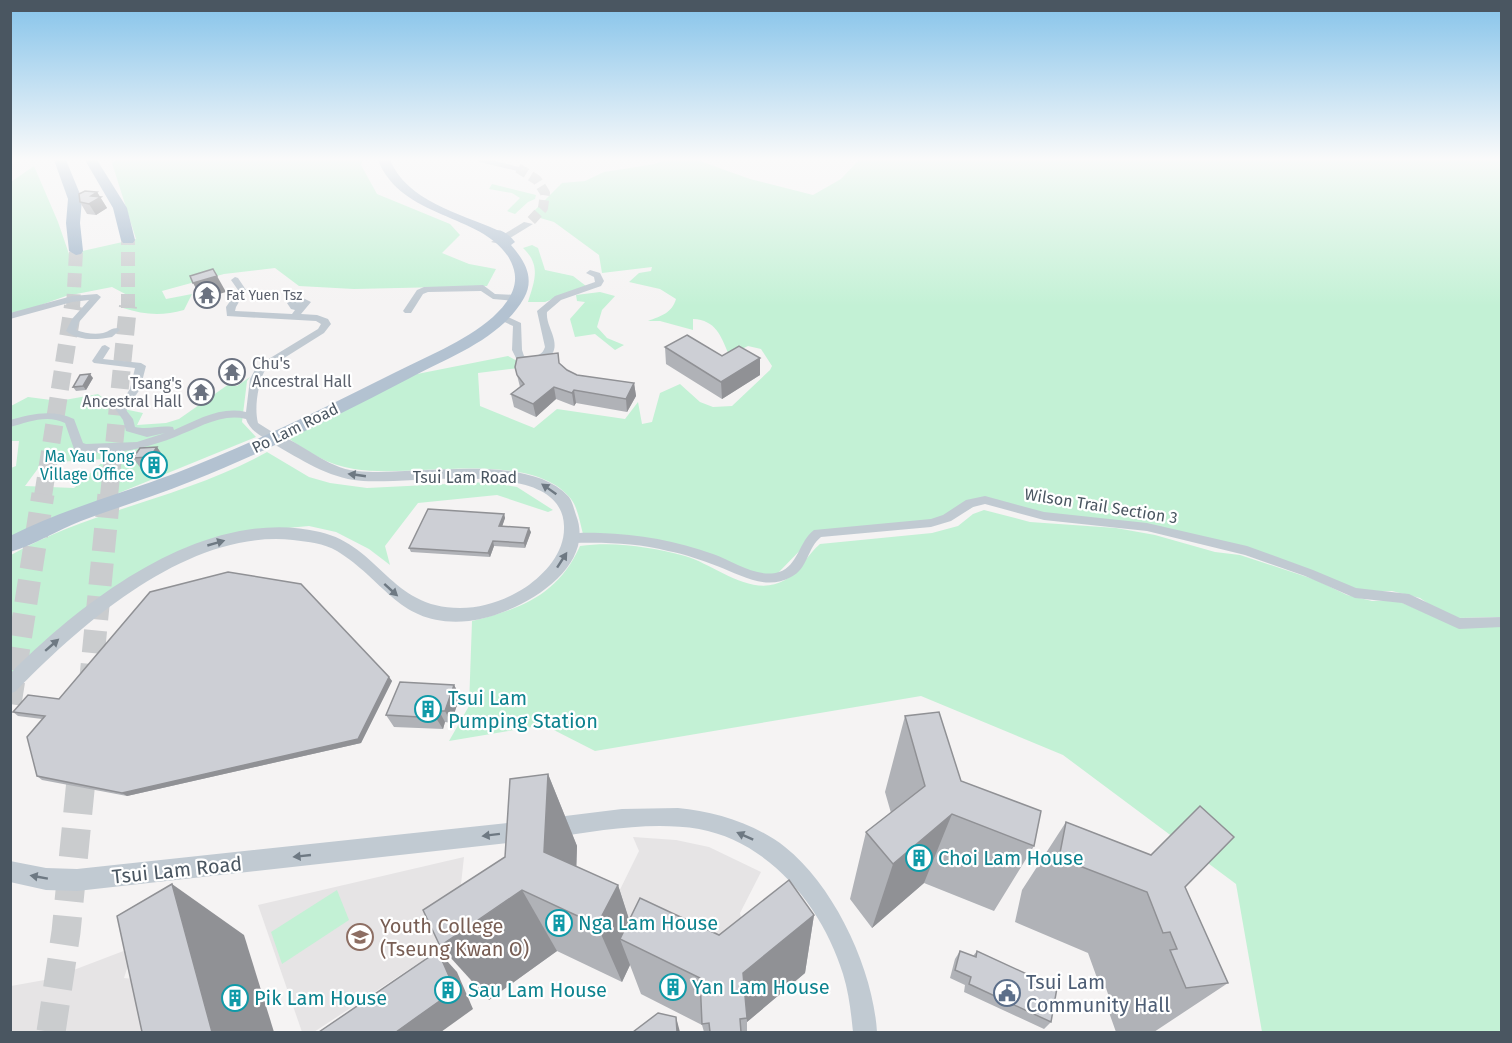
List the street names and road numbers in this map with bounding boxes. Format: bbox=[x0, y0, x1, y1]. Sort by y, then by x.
street label: Po Lam Road bbox=[249, 399, 341, 457]
street label: Tsui Lam Road bbox=[413, 468, 517, 487]
street label: Wilson Trail Section 3 bbox=[1023, 485, 1179, 527]
street label: Tsui Lam Road bbox=[111, 851, 243, 889]

